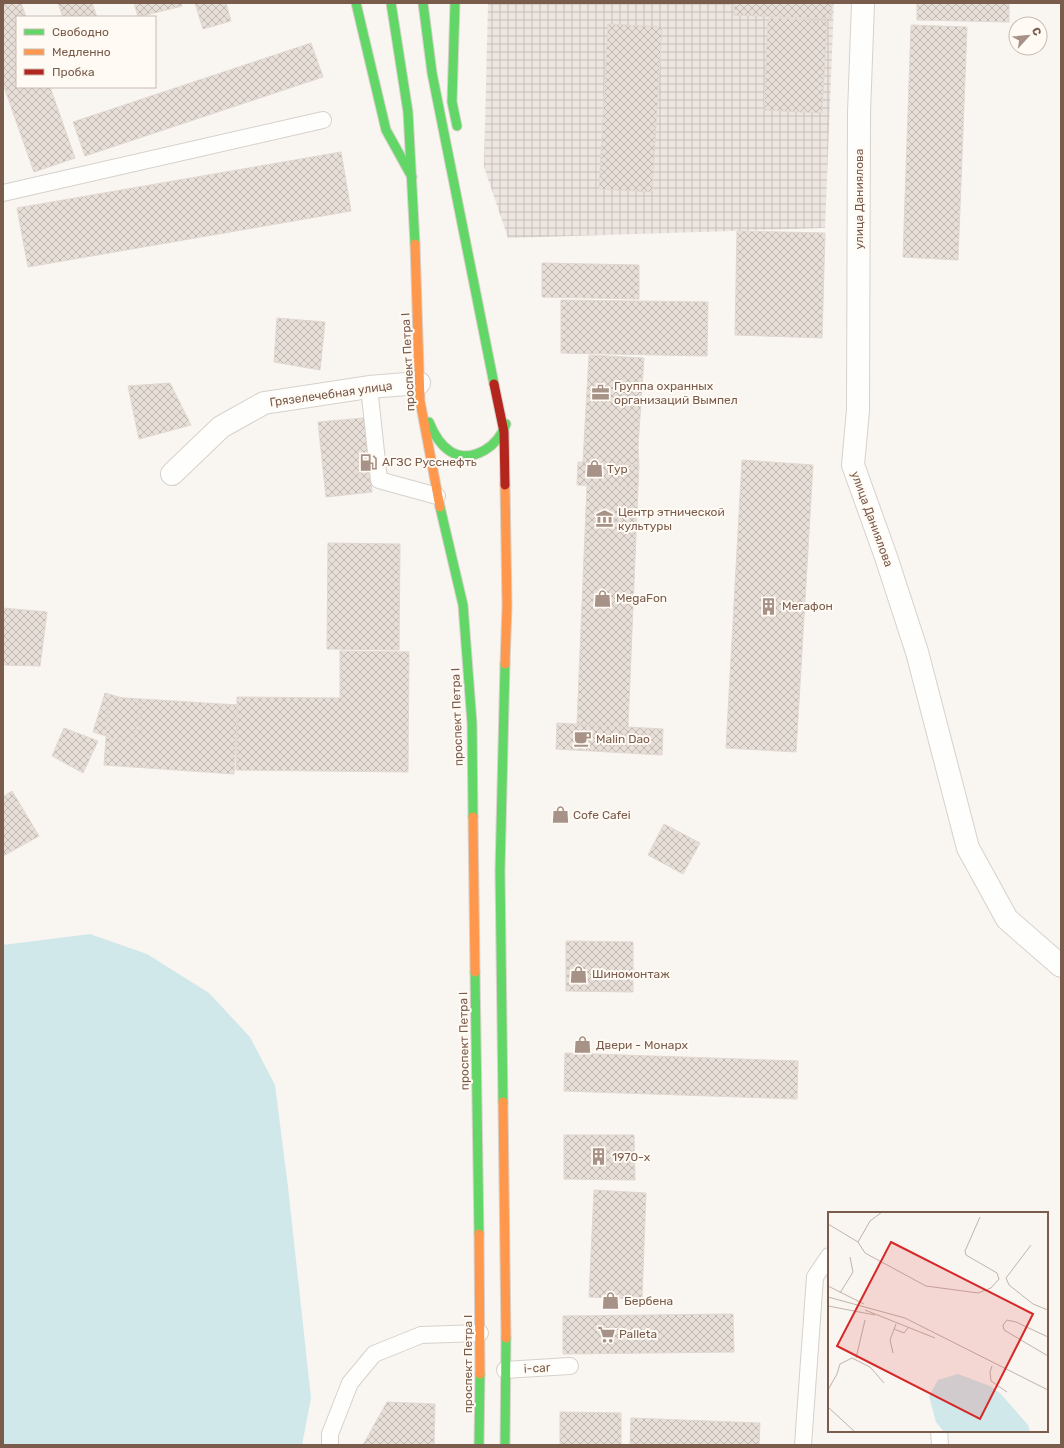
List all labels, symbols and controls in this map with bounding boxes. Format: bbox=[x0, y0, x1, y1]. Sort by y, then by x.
legend bbox=[16, 16, 156, 88]
north arrow bbox=[1008, 16, 1048, 56]
text: Свободно bbox=[52, 25, 109, 39]
text: С bbox=[1029, 25, 1044, 38]
text: Медленно bbox=[52, 45, 111, 59]
text: Пробка bbox=[52, 65, 95, 79]
street label: улица Даниялова bbox=[852, 149, 866, 249]
street label: проспект Петра I bbox=[398, 312, 418, 412]
street label: Грязелечебная улица bbox=[269, 378, 393, 410]
place label: Группа охранных организаций Вымпел bbox=[614, 379, 738, 407]
office icon: Группа охранных организаций Вымпел bbox=[591, 383, 611, 403]
fuel station icon: АГЗС Русснефть bbox=[359, 452, 379, 472]
place label: АГЗС Русснефть bbox=[382, 455, 477, 469]
shop icon: Тур bbox=[584, 459, 604, 479]
place label: Тур bbox=[607, 462, 628, 476]
street label: улица Даниялова bbox=[848, 469, 896, 569]
place label: Центр этнической культуры bbox=[618, 505, 725, 533]
museum icon: Центр этнической культуры bbox=[595, 509, 615, 529]
shop icon: MegaFon bbox=[593, 588, 613, 608]
place label: MegaFon bbox=[616, 591, 667, 605]
building icon: Мегафон bbox=[759, 596, 779, 616]
place label: Мегафон bbox=[782, 599, 833, 613]
street label: проспект Петра I bbox=[448, 668, 466, 766]
cafe icon: Malin Dao bbox=[573, 729, 593, 749]
place label: Malin Dao bbox=[596, 732, 650, 746]
shop icon: Cofe Cafei bbox=[550, 805, 570, 825]
place label: Cofe Cafei bbox=[573, 808, 631, 822]
shop icon: Шиномонтаж bbox=[569, 964, 589, 984]
place label: Шиномонтаж bbox=[592, 967, 670, 981]
street label: проспект Петра I bbox=[456, 992, 472, 1090]
shop icon: Двери - Монарх bbox=[573, 1035, 593, 1055]
place label: Двери - Монарх bbox=[596, 1038, 689, 1052]
building icon: 1970-х bbox=[589, 1147, 609, 1167]
place label: 1970-х bbox=[612, 1150, 651, 1164]
inset map bbox=[828, 1212, 1048, 1432]
shop icon: Бербена bbox=[601, 1291, 621, 1311]
place label: Бербена bbox=[624, 1294, 673, 1308]
street label: проспект Петра I bbox=[461, 1315, 475, 1413]
supermarket icon: Palleta bbox=[596, 1324, 616, 1344]
place label: Palleta bbox=[619, 1327, 657, 1341]
street label: i-car bbox=[523, 1360, 551, 1376]

